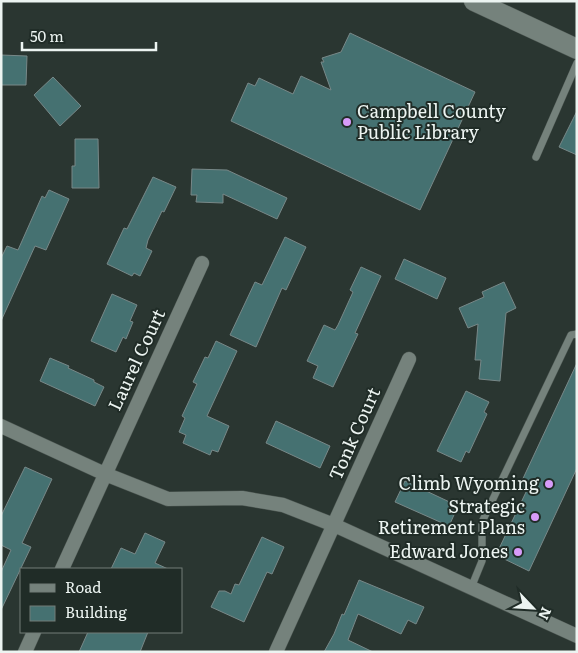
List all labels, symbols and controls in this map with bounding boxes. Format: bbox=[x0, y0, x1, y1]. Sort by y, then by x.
scale bar bbox=[22, 20, 156, 52]
text: 50 m bbox=[30, 24, 64, 47]
place label: Campbell County Public Library bbox=[357, 97, 506, 145]
marker: Campbell County Public Library bbox=[341, 116, 353, 128]
street label: Laurel Court bbox=[100, 303, 171, 415]
street label: Tonk Court bbox=[321, 382, 386, 484]
place label: Climb Wyoming bbox=[398, 469, 540, 496]
marker: Climb Wyoming bbox=[543, 478, 555, 490]
place label: Strategic Retirement Plans bbox=[378, 492, 525, 540]
marker: Strategic Retirement Plans bbox=[529, 511, 541, 523]
place label: Edward Jones bbox=[389, 537, 508, 564]
marker: Edward Jones bbox=[512, 546, 524, 558]
legend bbox=[20, 568, 182, 633]
text: Road bbox=[65, 575, 101, 598]
north arrow bbox=[508, 583, 558, 633]
text: Building bbox=[65, 600, 127, 623]
text: N bbox=[534, 604, 557, 624]

